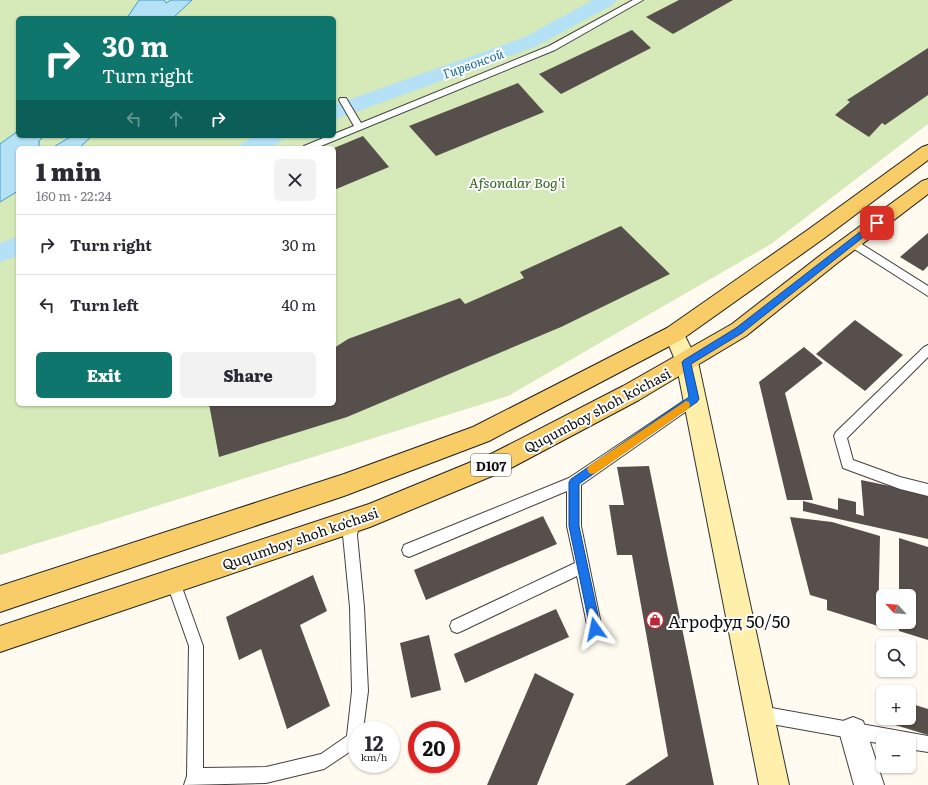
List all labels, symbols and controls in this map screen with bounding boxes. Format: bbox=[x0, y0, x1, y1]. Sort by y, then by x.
text: 30 m bbox=[102, 24, 168, 66]
icon: right bbox=[36, 32, 88, 84]
water label: Гирвонсой bbox=[440, 43, 506, 83]
text: Turn right bbox=[102, 62, 193, 89]
icon: left bbox=[123, 108, 145, 130]
icon: ahead bbox=[165, 108, 187, 130]
icon: right bbox=[207, 108, 229, 130]
text: 1 min bbox=[36, 153, 101, 188]
button: close bbox=[274, 159, 316, 201]
park label: Afsonalar Bog'i bbox=[469, 172, 566, 192]
text: 160 m · 22:24 bbox=[36, 186, 112, 205]
pin bbox=[860, 206, 894, 240]
icon: arrive bbox=[866, 212, 888, 234]
text: Turn right bbox=[70, 233, 152, 256]
text: 30 m bbox=[282, 233, 316, 256]
icon: right bbox=[36, 234, 58, 256]
text: Turn left bbox=[70, 293, 139, 316]
text: 40 m bbox=[282, 293, 316, 316]
icon: left bbox=[36, 294, 58, 316]
button: Exit bbox=[36, 352, 172, 398]
button: Share bbox=[180, 352, 316, 398]
street label: Ququmboy shoh koʻchasi bbox=[520, 363, 674, 457]
road number: D107 bbox=[471, 454, 511, 476]
street label: Ququmboy shoh koʻchasi bbox=[219, 502, 381, 574]
north arrow bbox=[876, 589, 916, 629]
map controls bbox=[876, 589, 916, 773]
position arrow bbox=[574, 608, 616, 650]
place label: Агрофуд 50/50 bbox=[668, 608, 790, 633]
shop icon: Агрофуд 50/50 bbox=[645, 610, 665, 630]
button: search bbox=[876, 637, 916, 677]
button: + bbox=[876, 685, 916, 725]
speed limit sign: 20 bbox=[408, 721, 460, 773]
text: 12 bbox=[364, 727, 384, 757]
button: − bbox=[876, 733, 916, 773]
text: km/h bbox=[361, 749, 387, 764]

